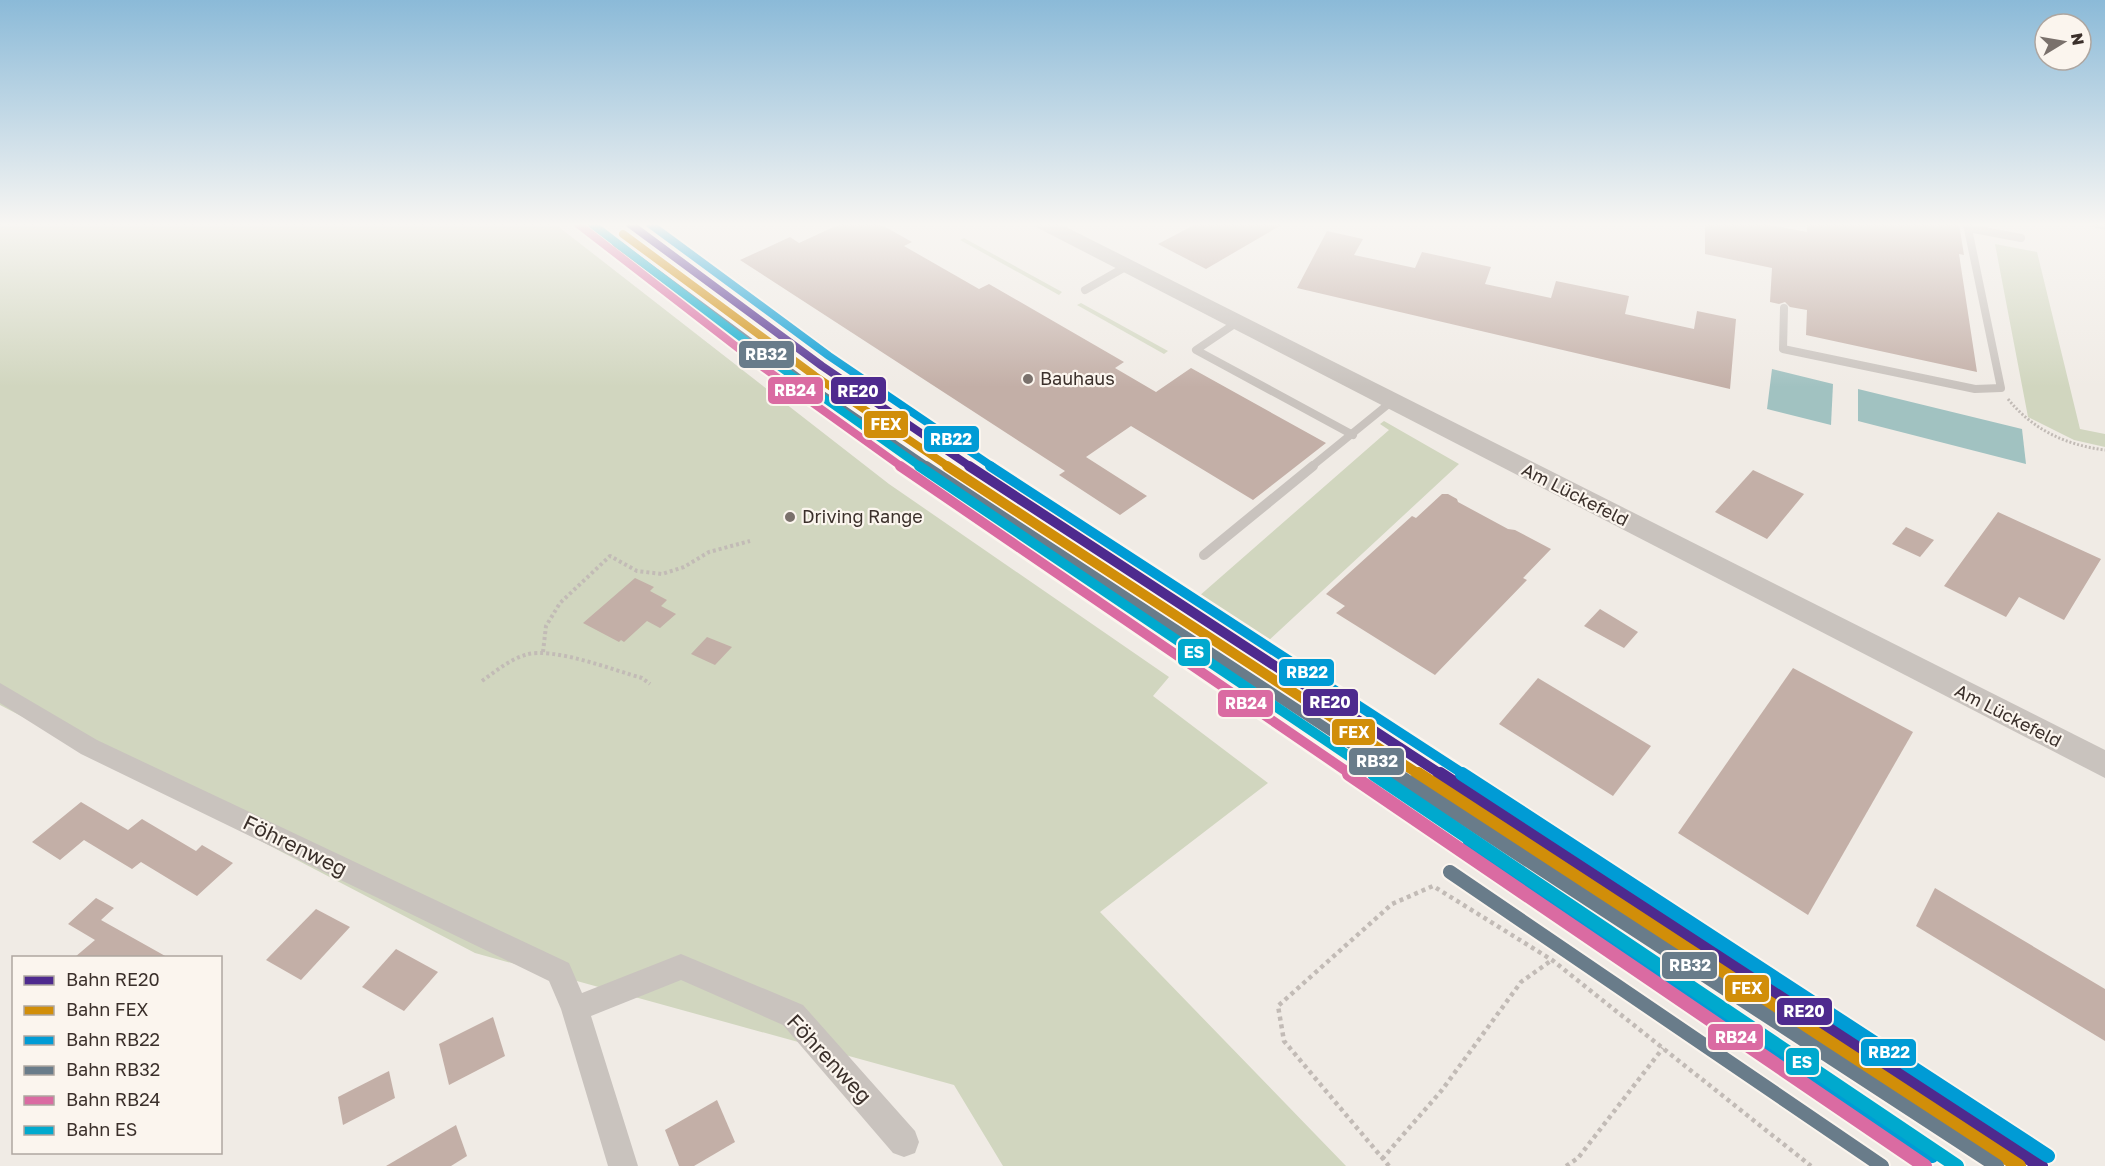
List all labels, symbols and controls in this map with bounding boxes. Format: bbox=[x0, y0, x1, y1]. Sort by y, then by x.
north arrow bbox=[2033, 12, 2093, 72]
text: N bbox=[2067, 31, 2089, 47]
line badge: RB32 bbox=[738, 340, 795, 369]
text: RB32 bbox=[745, 344, 787, 364]
place label: Bauhaus bbox=[1040, 367, 1115, 389]
marker: Bauhaus bbox=[1021, 372, 1035, 386]
line badge: RB24 bbox=[767, 376, 824, 405]
line badge: RE20 bbox=[830, 376, 887, 405]
text: RB24 bbox=[774, 380, 816, 400]
text: RE20 bbox=[837, 381, 879, 401]
line badge: FEX bbox=[863, 410, 909, 439]
text: FEX bbox=[870, 414, 902, 434]
line badge: RB22 bbox=[923, 425, 980, 453]
text: RB22 bbox=[930, 429, 972, 449]
street label: Am Lückefeld bbox=[1518, 458, 1632, 530]
place label: Driving Range bbox=[802, 505, 923, 527]
marker: Driving Range bbox=[783, 510, 797, 524]
line badge: ES bbox=[1177, 638, 1211, 667]
text: ES bbox=[1184, 642, 1205, 662]
line badge: RB22 bbox=[1278, 658, 1335, 687]
text: RB22 bbox=[1286, 662, 1328, 682]
street label: Am Lückefeld bbox=[1951, 679, 2065, 751]
line badge: RE20 bbox=[1302, 688, 1359, 717]
line badge: RB24 bbox=[1217, 689, 1274, 718]
text: RE20 bbox=[1309, 692, 1351, 712]
text: RB24 bbox=[1225, 693, 1267, 713]
line badge: FEX bbox=[1331, 718, 1376, 746]
text: FEX bbox=[1338, 722, 1370, 742]
line badge: RB32 bbox=[1348, 747, 1405, 776]
text: RB32 bbox=[1356, 751, 1398, 771]
street label: Föhrenweg bbox=[239, 809, 352, 881]
line badge: RB32 bbox=[1661, 951, 1718, 980]
text: RB32 bbox=[1669, 955, 1711, 975]
legend bbox=[12, 956, 222, 1154]
text: Bahn RE20 bbox=[66, 968, 160, 990]
line badge: FEX bbox=[1724, 974, 1770, 1003]
text: FEX bbox=[1731, 978, 1763, 998]
line badge: RE20 bbox=[1776, 997, 1833, 1026]
text: Bahn FEX bbox=[66, 998, 149, 1020]
text: RE20 bbox=[1783, 1001, 1825, 1021]
street label: Föhrenweg bbox=[782, 1008, 878, 1108]
line badge: RB24 bbox=[1707, 1023, 1764, 1051]
text: RB24 bbox=[1715, 1027, 1757, 1047]
text: Bahn RB22 bbox=[66, 1028, 160, 1050]
line badge: RB22 bbox=[1860, 1038, 1917, 1067]
text: RB22 bbox=[1868, 1042, 1910, 1062]
line badge: ES bbox=[1785, 1047, 1820, 1076]
text: ES bbox=[1792, 1052, 1813, 1072]
text: Bahn RB32 bbox=[66, 1058, 160, 1080]
text: Bahn RB24 bbox=[66, 1088, 161, 1110]
text: Bahn ES bbox=[66, 1118, 137, 1140]

